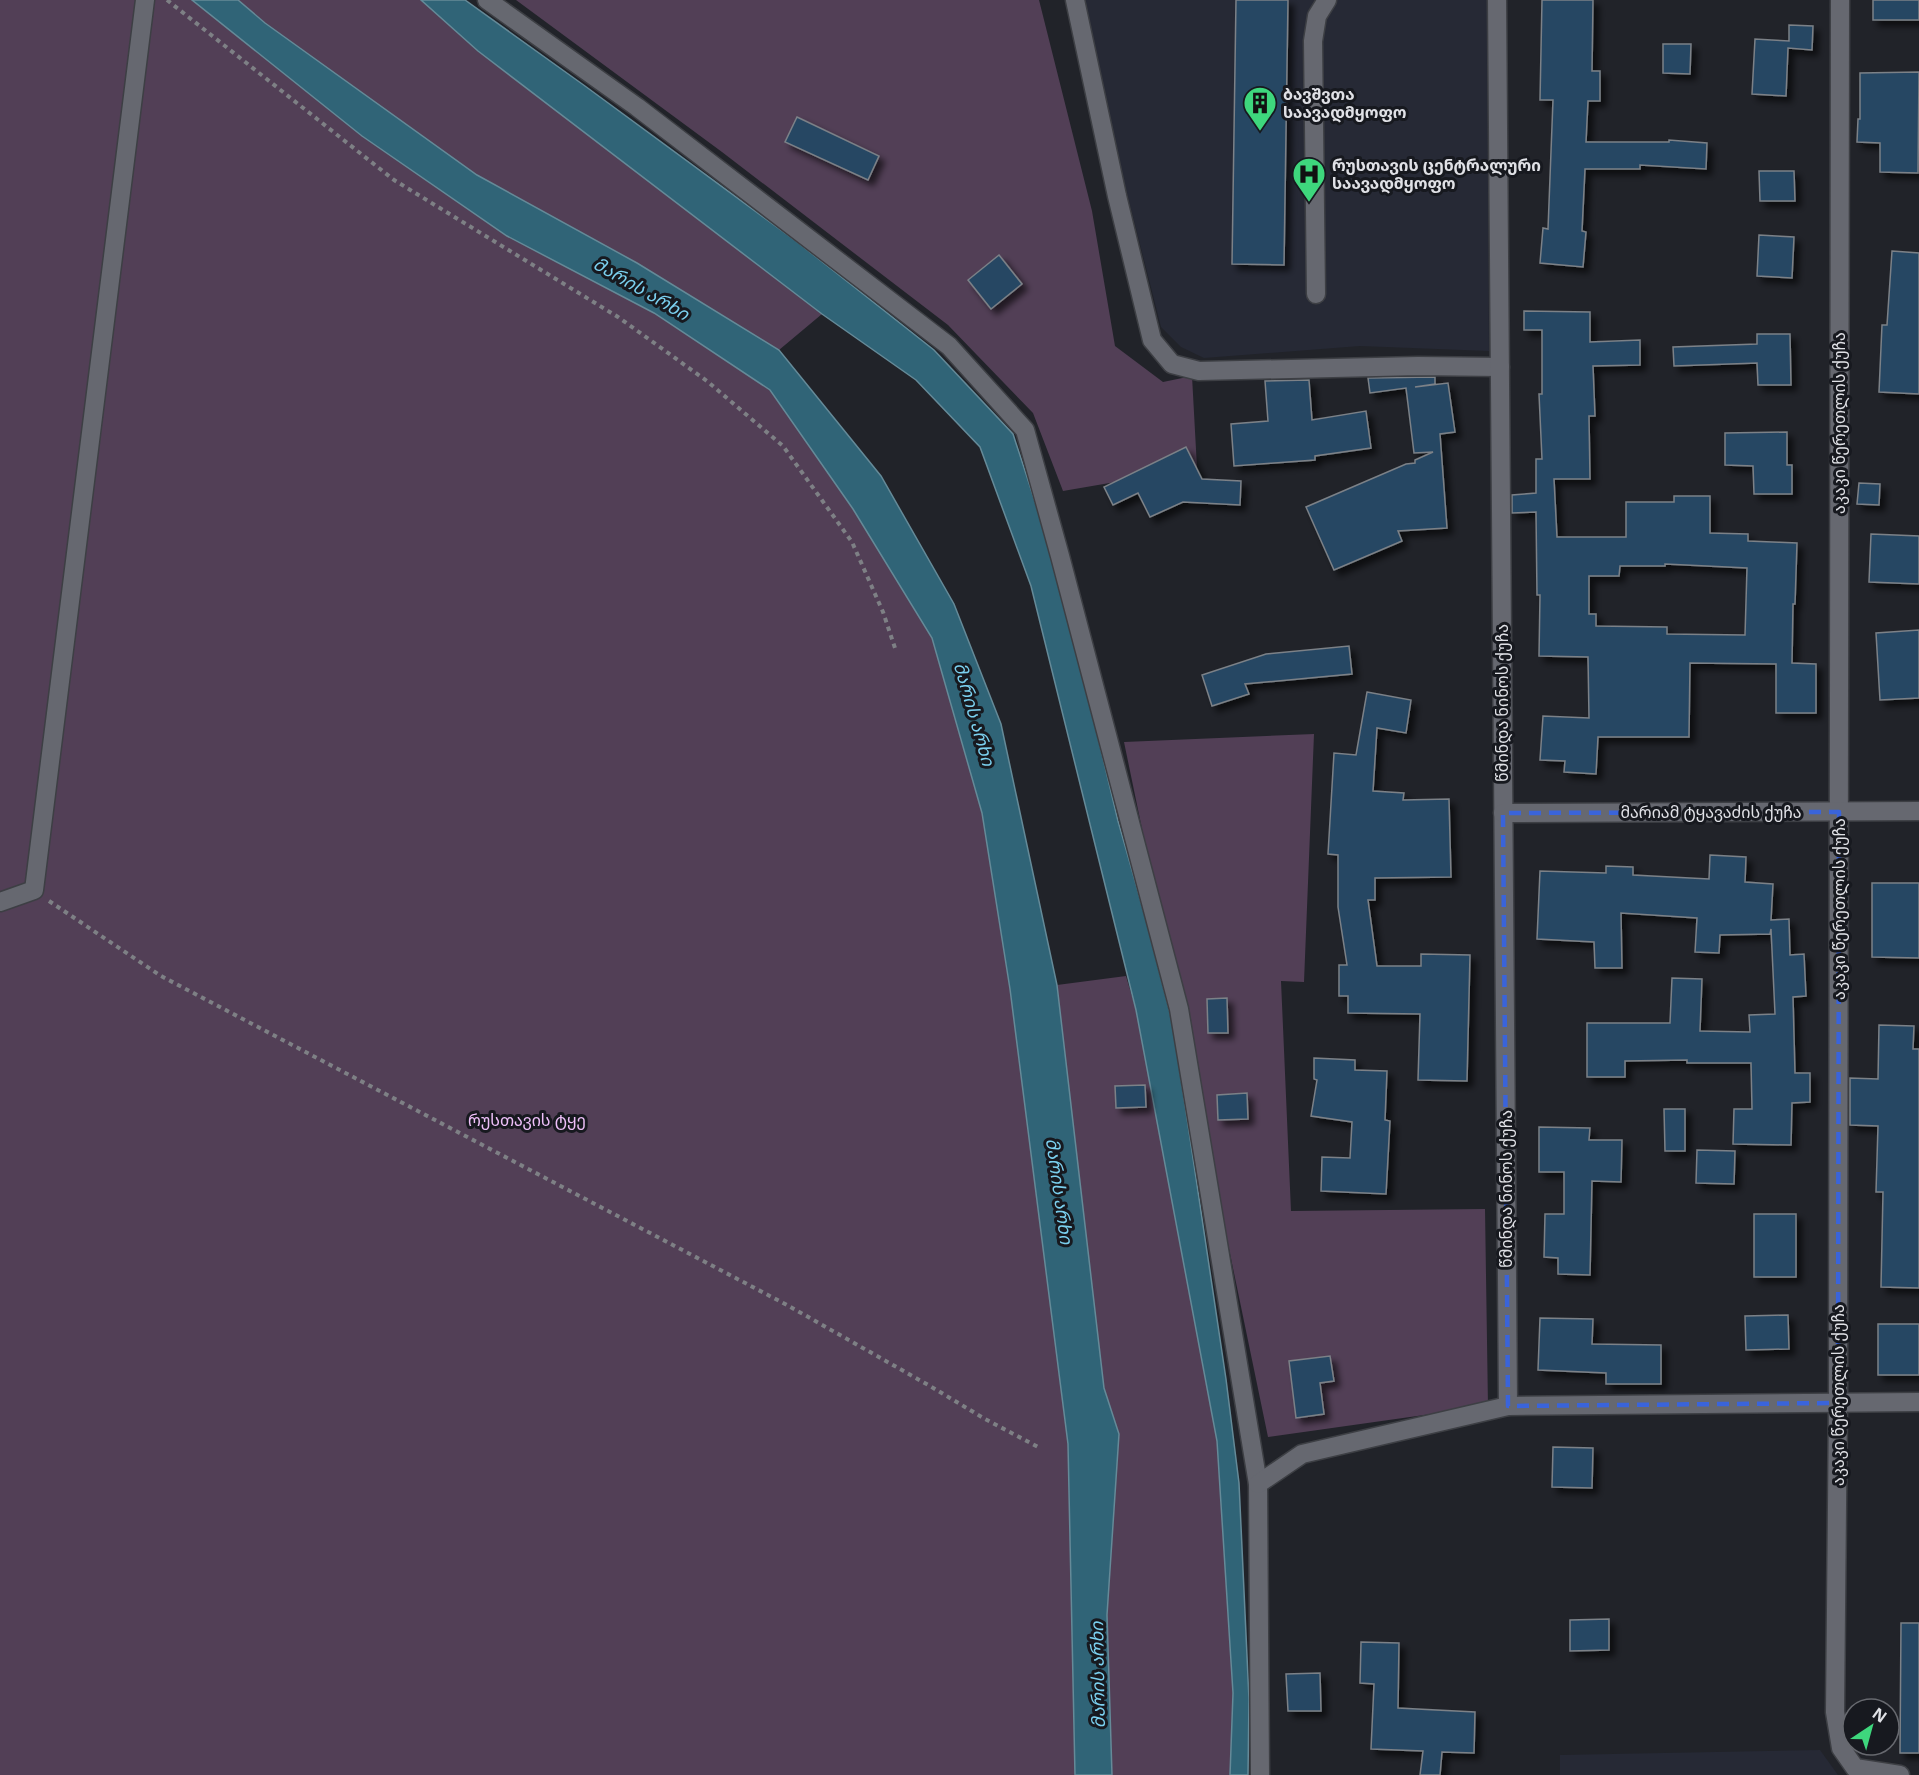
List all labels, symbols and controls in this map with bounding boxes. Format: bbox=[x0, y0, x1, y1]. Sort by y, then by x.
place label: ბავშვთა საავადმყოფო bbox=[1283, 83, 1407, 123]
building icon: ბავშვთა საავადმყოფო bbox=[1242, 85, 1278, 132]
place label: რუსთავის ცენტრალური საავადმყოფო bbox=[1332, 154, 1541, 194]
hospital icon: რუსთავის ცენტრალური საავადმყოფო bbox=[1291, 156, 1327, 203]
water label: მარის არხი bbox=[589, 251, 694, 326]
street label: აკაკი წერეთლის ქუჩა bbox=[1828, 332, 1850, 514]
street label: წმინდა ნინოს ქუჩა bbox=[1491, 624, 1513, 782]
water label: მარის არხი bbox=[949, 659, 1001, 769]
street label: მარიამ ტყავაძის ქუჩა bbox=[1620, 801, 1802, 823]
street label: აკაკი წერეთლის ქუჩა bbox=[1828, 818, 1850, 1000]
park label: რუსთავის ტყე bbox=[468, 1109, 586, 1131]
street label: წმინდა ნინოს ქუჩა bbox=[1495, 1110, 1517, 1268]
water label: მარის არხი bbox=[1041, 1136, 1079, 1246]
street label: აკაკი წერეთლის ქუჩა bbox=[1827, 1304, 1849, 1486]
water label: მარის არხი bbox=[1084, 1621, 1110, 1729]
north arrow bbox=[1841, 1697, 1901, 1757]
text: N bbox=[1868, 1702, 1892, 1728]

